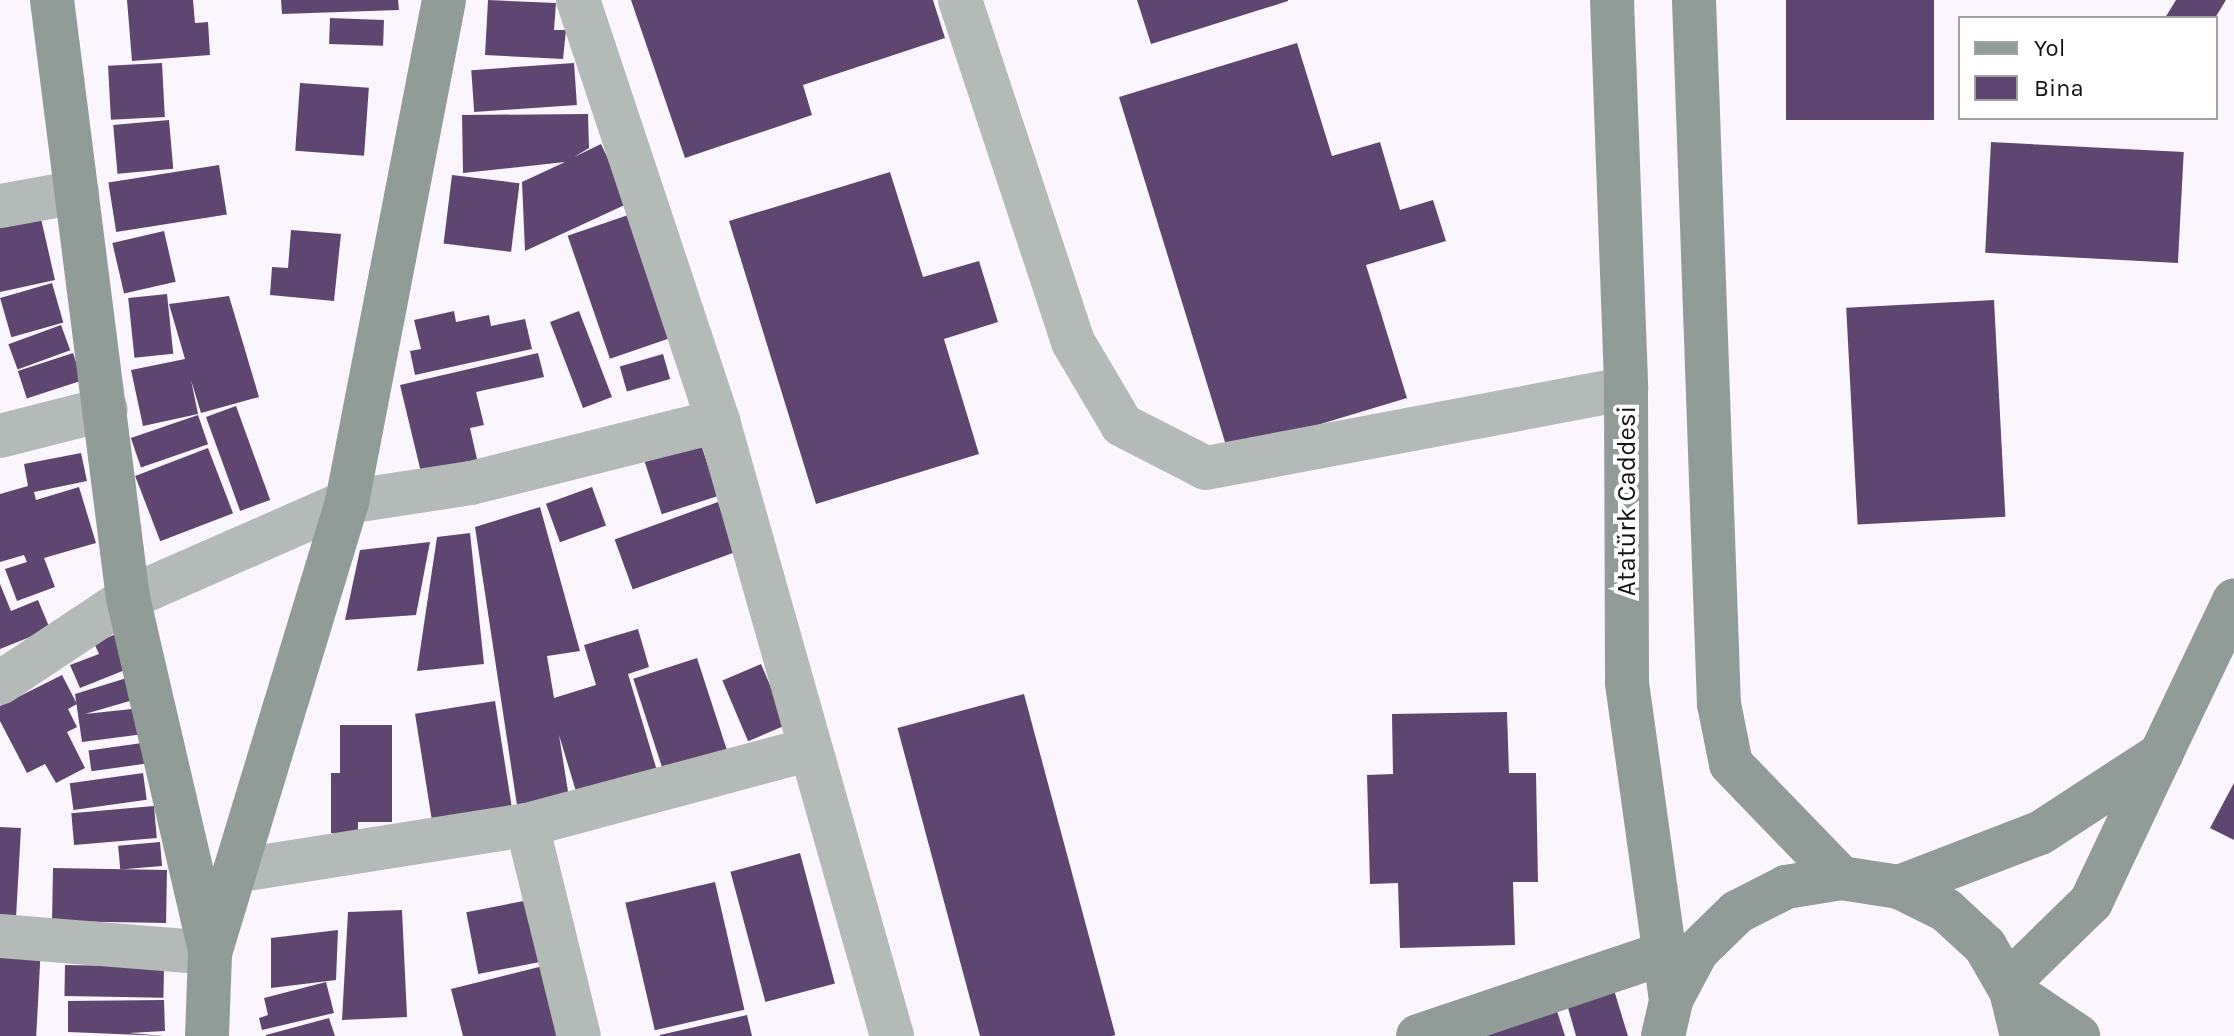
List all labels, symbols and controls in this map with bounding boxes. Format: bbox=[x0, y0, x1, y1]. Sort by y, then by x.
legend bbox=[1958, 16, 2218, 120]
text: Yol bbox=[2034, 34, 2065, 62]
text: Bina bbox=[2034, 74, 2084, 102]
street label: Atatürk Caddesi bbox=[1611, 406, 1643, 596]

